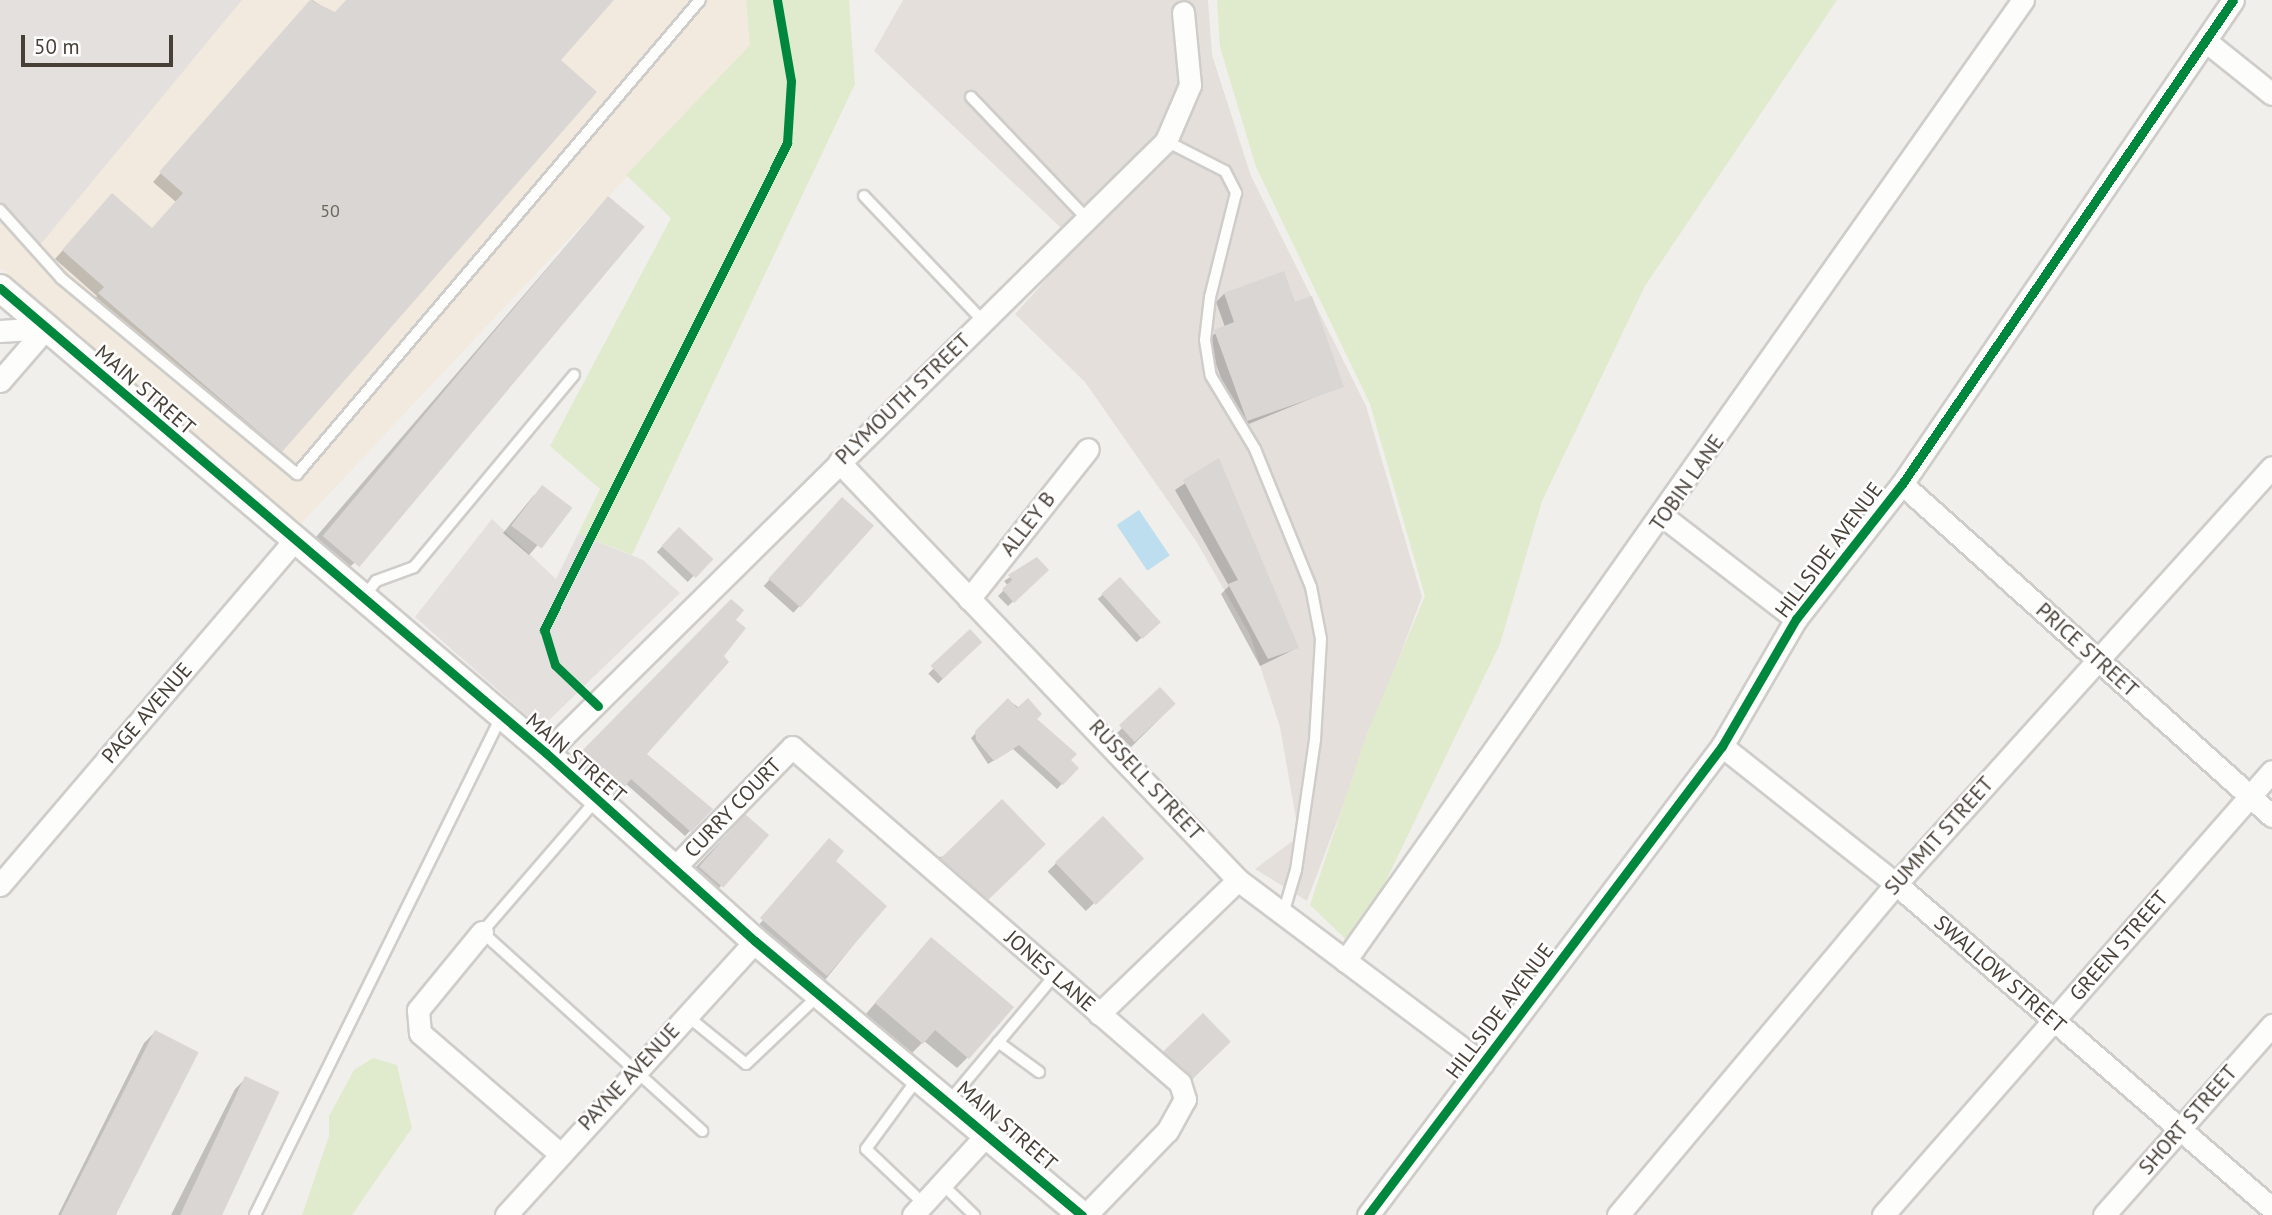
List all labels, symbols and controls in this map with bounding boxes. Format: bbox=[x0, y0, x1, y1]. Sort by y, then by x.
scale bar bbox=[24, 21, 177, 65]
text: 50 m bbox=[34, 33, 80, 60]
house number: 50 bbox=[320, 200, 340, 222]
street label: PLYMOUTH STREET bbox=[830, 328, 976, 470]
street label: MAIN STREET bbox=[90, 340, 200, 440]
street label: TOBIN LANE bbox=[1645, 430, 1729, 536]
street label: HILLSIDE AVENUE bbox=[1770, 477, 1888, 623]
street label: ALLEY B bbox=[995, 487, 1061, 561]
street label: PRICE STREET bbox=[2031, 598, 2143, 702]
street label: PAGE AVENUE bbox=[96, 657, 198, 769]
street label: MAIN STREET bbox=[521, 708, 631, 808]
street label: RUSSELL STREET bbox=[1083, 714, 1209, 846]
street label: CURRY COURT bbox=[679, 753, 787, 863]
street label: SUMMIT STREET bbox=[1879, 771, 1999, 901]
street label: GREEN STREET bbox=[2065, 886, 2173, 1006]
street label: SWALLOW STREET bbox=[1929, 910, 2071, 1038]
street label: JONES LANE bbox=[1000, 925, 1100, 1017]
street label: HILLSIDE AVENUE bbox=[1441, 938, 1559, 1084]
street label: PAYNE AVENUE bbox=[573, 1018, 685, 1136]
street label: SHORT STREET bbox=[2133, 1060, 2243, 1180]
street label: MAIN STREET bbox=[952, 1076, 1062, 1176]

